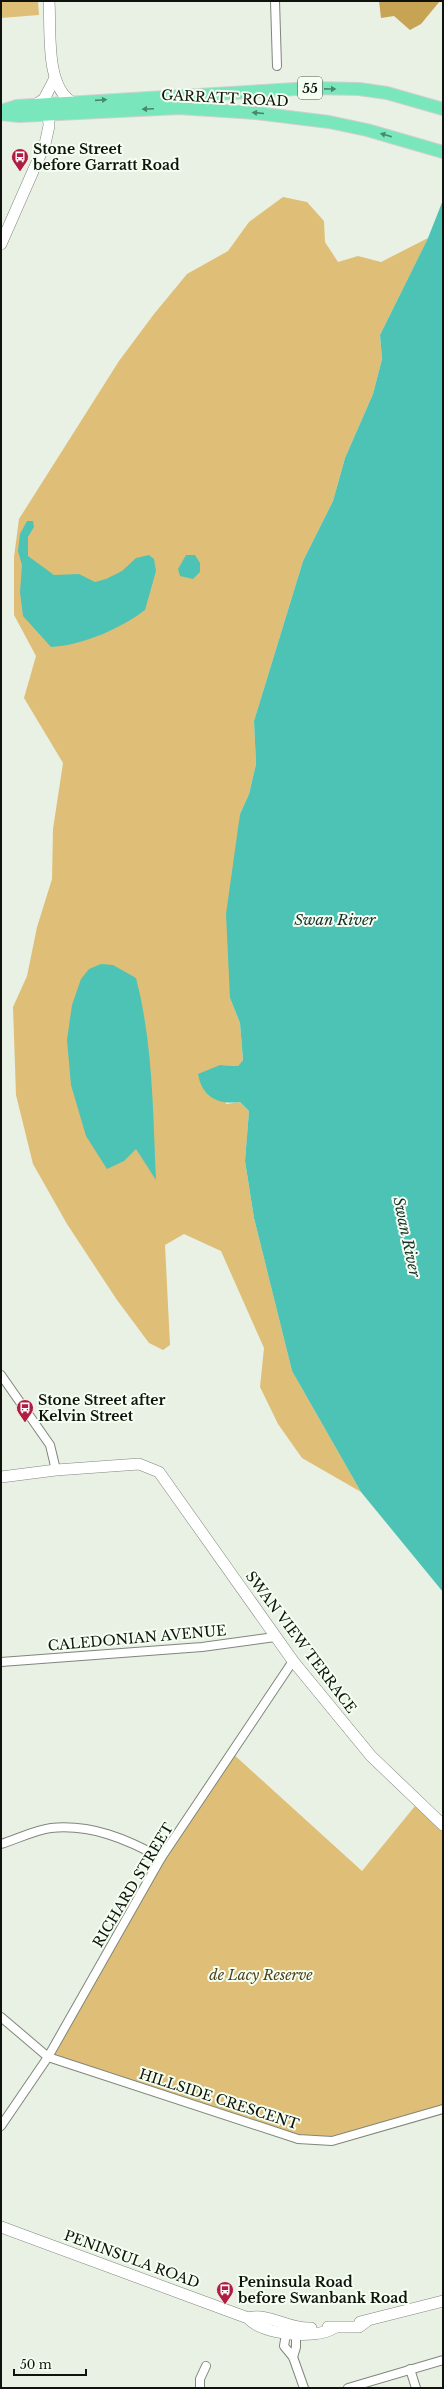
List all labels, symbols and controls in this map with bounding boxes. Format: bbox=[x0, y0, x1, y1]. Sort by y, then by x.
road number: 55 bbox=[298, 77, 322, 99]
one-way arrow bbox=[324, 85, 336, 92]
street label: GARRATT ROAD bbox=[161, 86, 289, 110]
one-way arrow bbox=[95, 97, 107, 104]
one-way arrow bbox=[141, 106, 154, 112]
one-way arrow bbox=[252, 110, 264, 117]
one-way arrow bbox=[380, 132, 392, 138]
place label: Stone Street before Garratt Road bbox=[32, 140, 180, 174]
bus stop icon: Stone Street before Garratt Road bbox=[10, 147, 30, 172]
water label: Swan River bbox=[294, 910, 377, 929]
water label: Swan River bbox=[389, 1195, 425, 1280]
place label: Stone Street after Kelvin Street bbox=[38, 1391, 166, 1425]
bus stop icon: Stone Street after Kelvin Street bbox=[15, 1398, 35, 1423]
street label: SWAN VIEW TERRACE bbox=[242, 1567, 360, 1717]
street label: CALEDONIAN AVENUE bbox=[47, 1621, 227, 1655]
street label: RICHARD STREET bbox=[89, 1820, 177, 1950]
park label: de Lacy Reserve bbox=[209, 1966, 313, 1984]
street label: HILLSIDE CRESCENT bbox=[137, 2065, 301, 2133]
street label: PENINSULA ROAD bbox=[62, 2226, 202, 2292]
place label: Peninsula Road before Swanbank Road bbox=[237, 2273, 408, 2307]
bus stop icon: Peninsula Road before Swanbank Road bbox=[215, 2280, 235, 2305]
scale bar bbox=[14, 2351, 86, 2377]
text: 50 m bbox=[20, 2357, 52, 2372]

